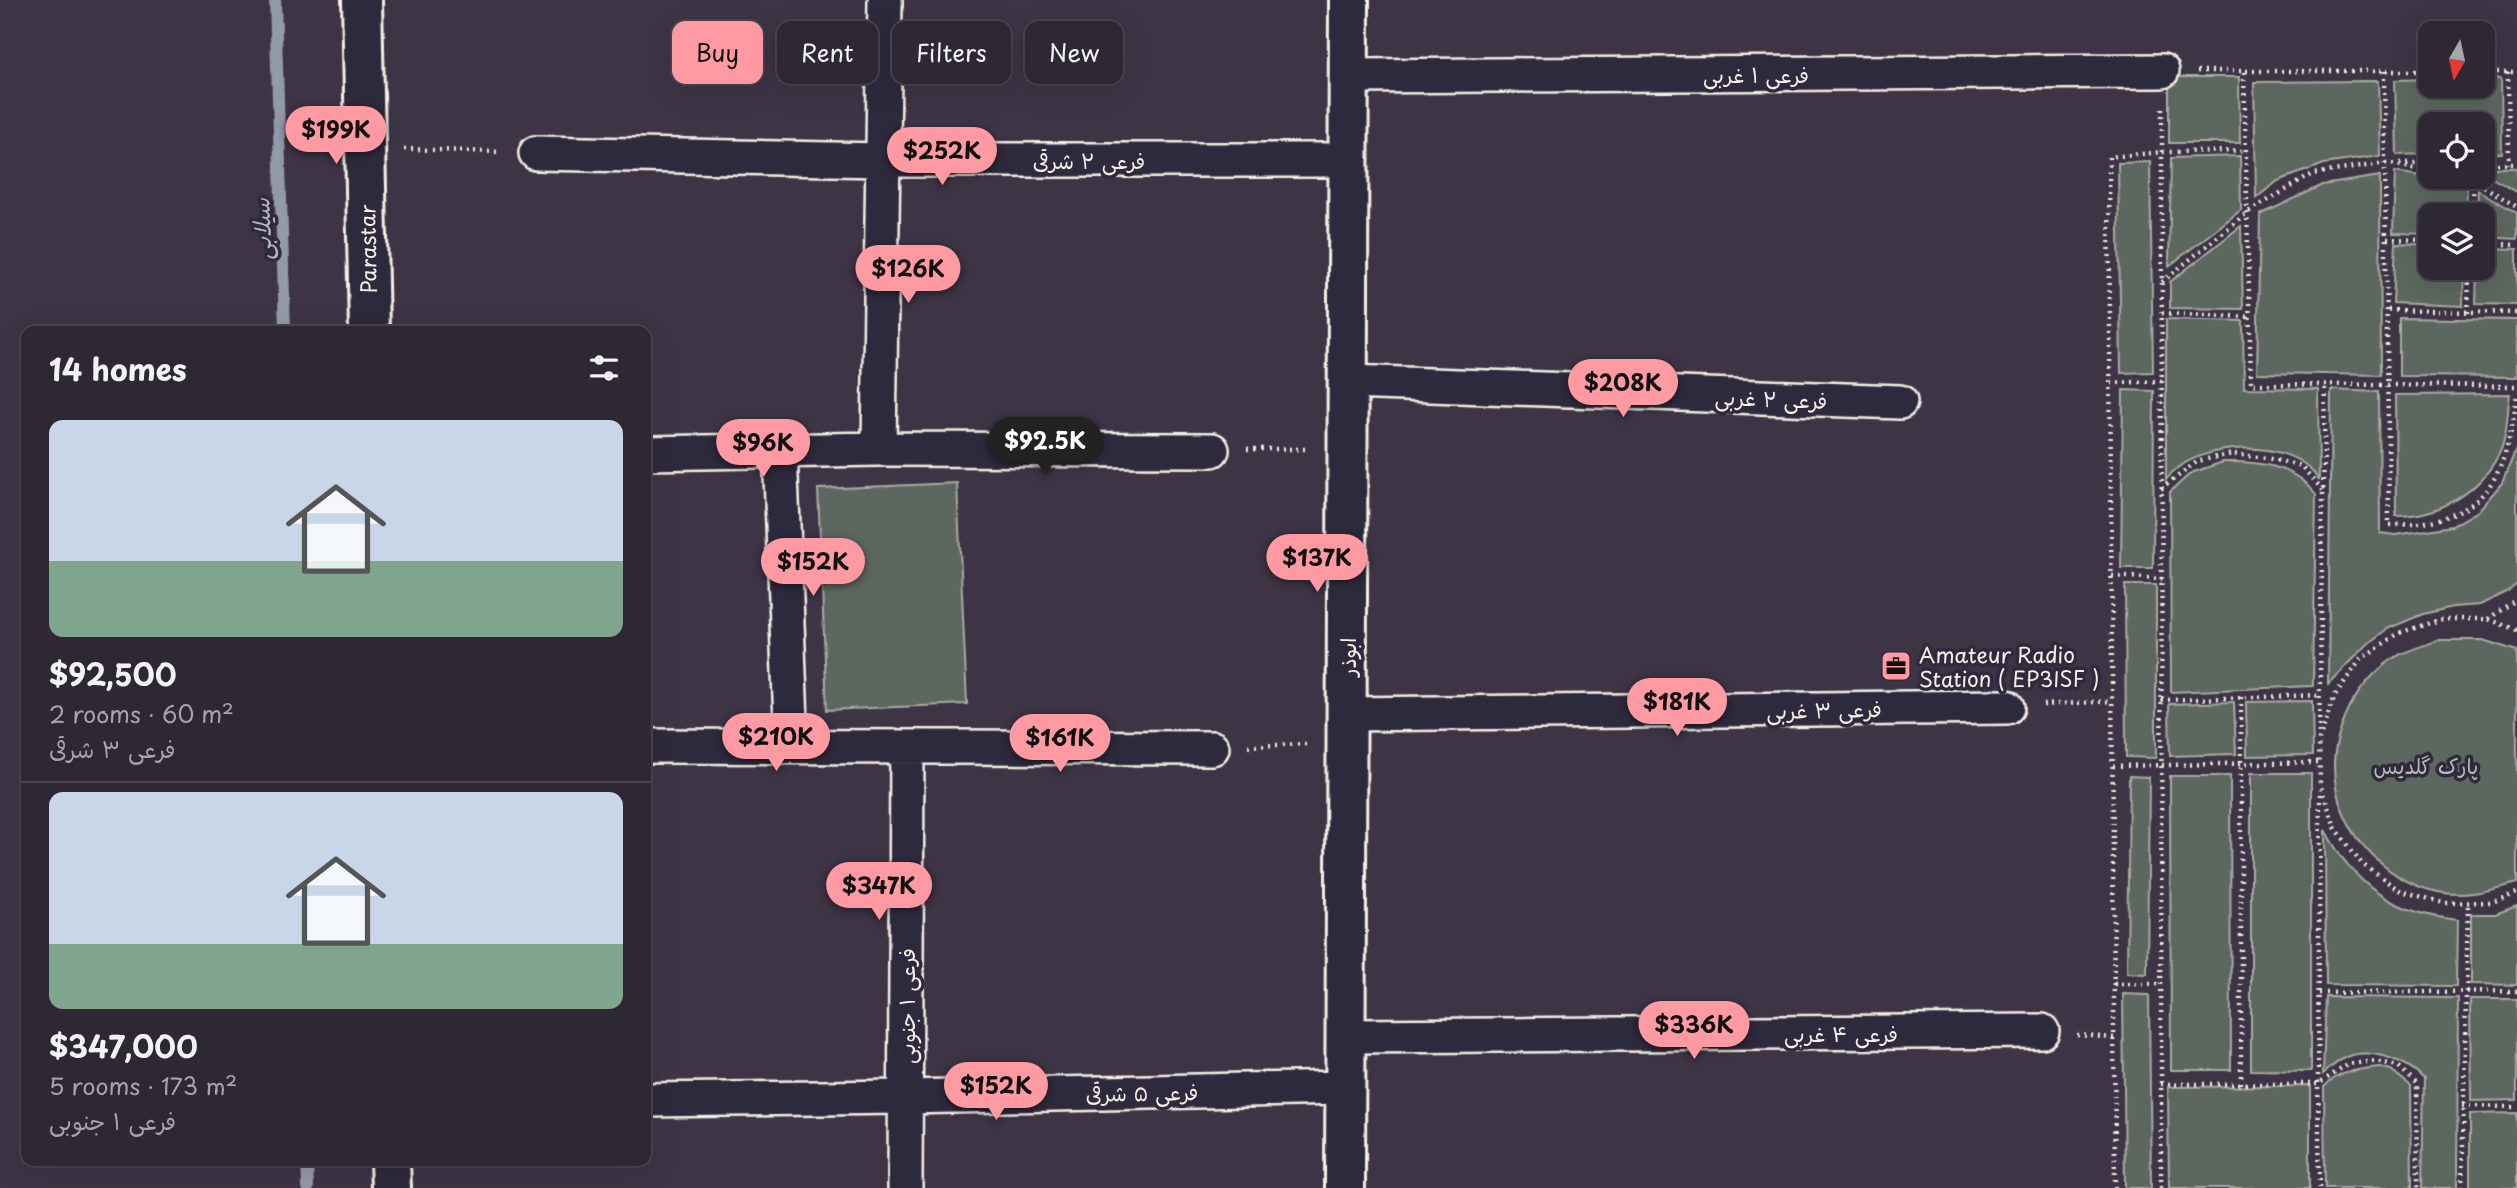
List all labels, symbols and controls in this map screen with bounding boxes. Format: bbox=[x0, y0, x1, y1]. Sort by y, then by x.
chip: Buy bbox=[672, 21, 763, 84]
chip: Rent bbox=[777, 21, 878, 84]
chip: Filters bbox=[892, 21, 1011, 84]
chip: New bbox=[1025, 21, 1123, 84]
north arrow bbox=[2418, 21, 2496, 98]
map controls bbox=[2418, 21, 2495, 280]
street label: فرعی ۱ غربی bbox=[1703, 58, 1809, 90]
pin: $199K bbox=[287, 106, 385, 166]
text: $199K bbox=[301, 111, 371, 146]
button: locate bbox=[2418, 112, 2495, 189]
pin: $252K bbox=[893, 128, 991, 187]
text: $252K bbox=[903, 132, 981, 167]
street label: فرعی ۲ شرقی bbox=[1033, 144, 1145, 176]
water label: سیلابی bbox=[242, 197, 280, 260]
button: layers bbox=[2418, 203, 2495, 280]
street label: Parastar bbox=[350, 204, 384, 294]
pin: $126K bbox=[859, 246, 957, 305]
text: $126K bbox=[871, 250, 945, 285]
text: 14 homes bbox=[49, 346, 187, 391]
icon: filters bbox=[585, 349, 623, 387]
pin: $208K bbox=[1574, 360, 1672, 419]
text: $208K bbox=[1584, 364, 1662, 399]
street label: فرعی ۲ غربی bbox=[1714, 380, 1828, 416]
pin: $92.5K bbox=[988, 418, 1102, 477]
pin: $96K bbox=[722, 420, 804, 479]
text: $92.5K bbox=[1004, 422, 1086, 457]
text: $96K bbox=[732, 424, 794, 459]
icon: home bbox=[273, 466, 399, 592]
pin: $137K bbox=[1268, 534, 1366, 594]
pin: $152K bbox=[764, 538, 862, 598]
text: $137K bbox=[1282, 539, 1352, 574]
text: $152K bbox=[777, 543, 849, 578]
street label: ابوذر bbox=[1331, 638, 1363, 678]
place label: Amateur Radio Station ( EP3ISF ) bbox=[1919, 638, 2099, 694]
office icon: Amateur Radio Station ( EP3ISF ) bbox=[1879, 649, 1913, 683]
text: $92,500 bbox=[49, 651, 177, 696]
pin: $181K bbox=[1628, 678, 1726, 738]
text: $181K bbox=[1643, 683, 1711, 718]
street label: فرعی ۳ غربی bbox=[1766, 692, 1882, 726]
text: 2 rooms · 60 m² bbox=[49, 696, 234, 731]
pin: $210K bbox=[727, 714, 825, 773]
pin: $161K bbox=[1011, 714, 1109, 774]
text: $210K bbox=[738, 718, 814, 753]
text: $161K bbox=[1026, 719, 1094, 754]
text: فرعی ۳ شرقی bbox=[49, 731, 176, 766]
park label: پارک گلدیس bbox=[2374, 749, 2478, 781]
icon: home bbox=[273, 838, 399, 964]
pin: $347K bbox=[830, 862, 928, 922]
text: $347K bbox=[842, 867, 916, 902]
street label: فرعی ۱ جنوبی bbox=[890, 948, 922, 1064]
pin: $336K bbox=[1645, 1002, 1743, 1061]
text: $336K bbox=[1654, 1006, 1734, 1041]
street label: فرعی ۴ غربی bbox=[1784, 1017, 1898, 1049]
text: $347,000 bbox=[49, 1023, 198, 1068]
pin: $152K bbox=[947, 1062, 1045, 1122]
text: $152K bbox=[960, 1067, 1032, 1102]
text: 5 rooms · 173 m² bbox=[49, 1068, 237, 1103]
street label: فرعی ۵ شرقی bbox=[1085, 1075, 1199, 1109]
text: فرعی ۱ جنوبی bbox=[49, 1103, 176, 1138]

